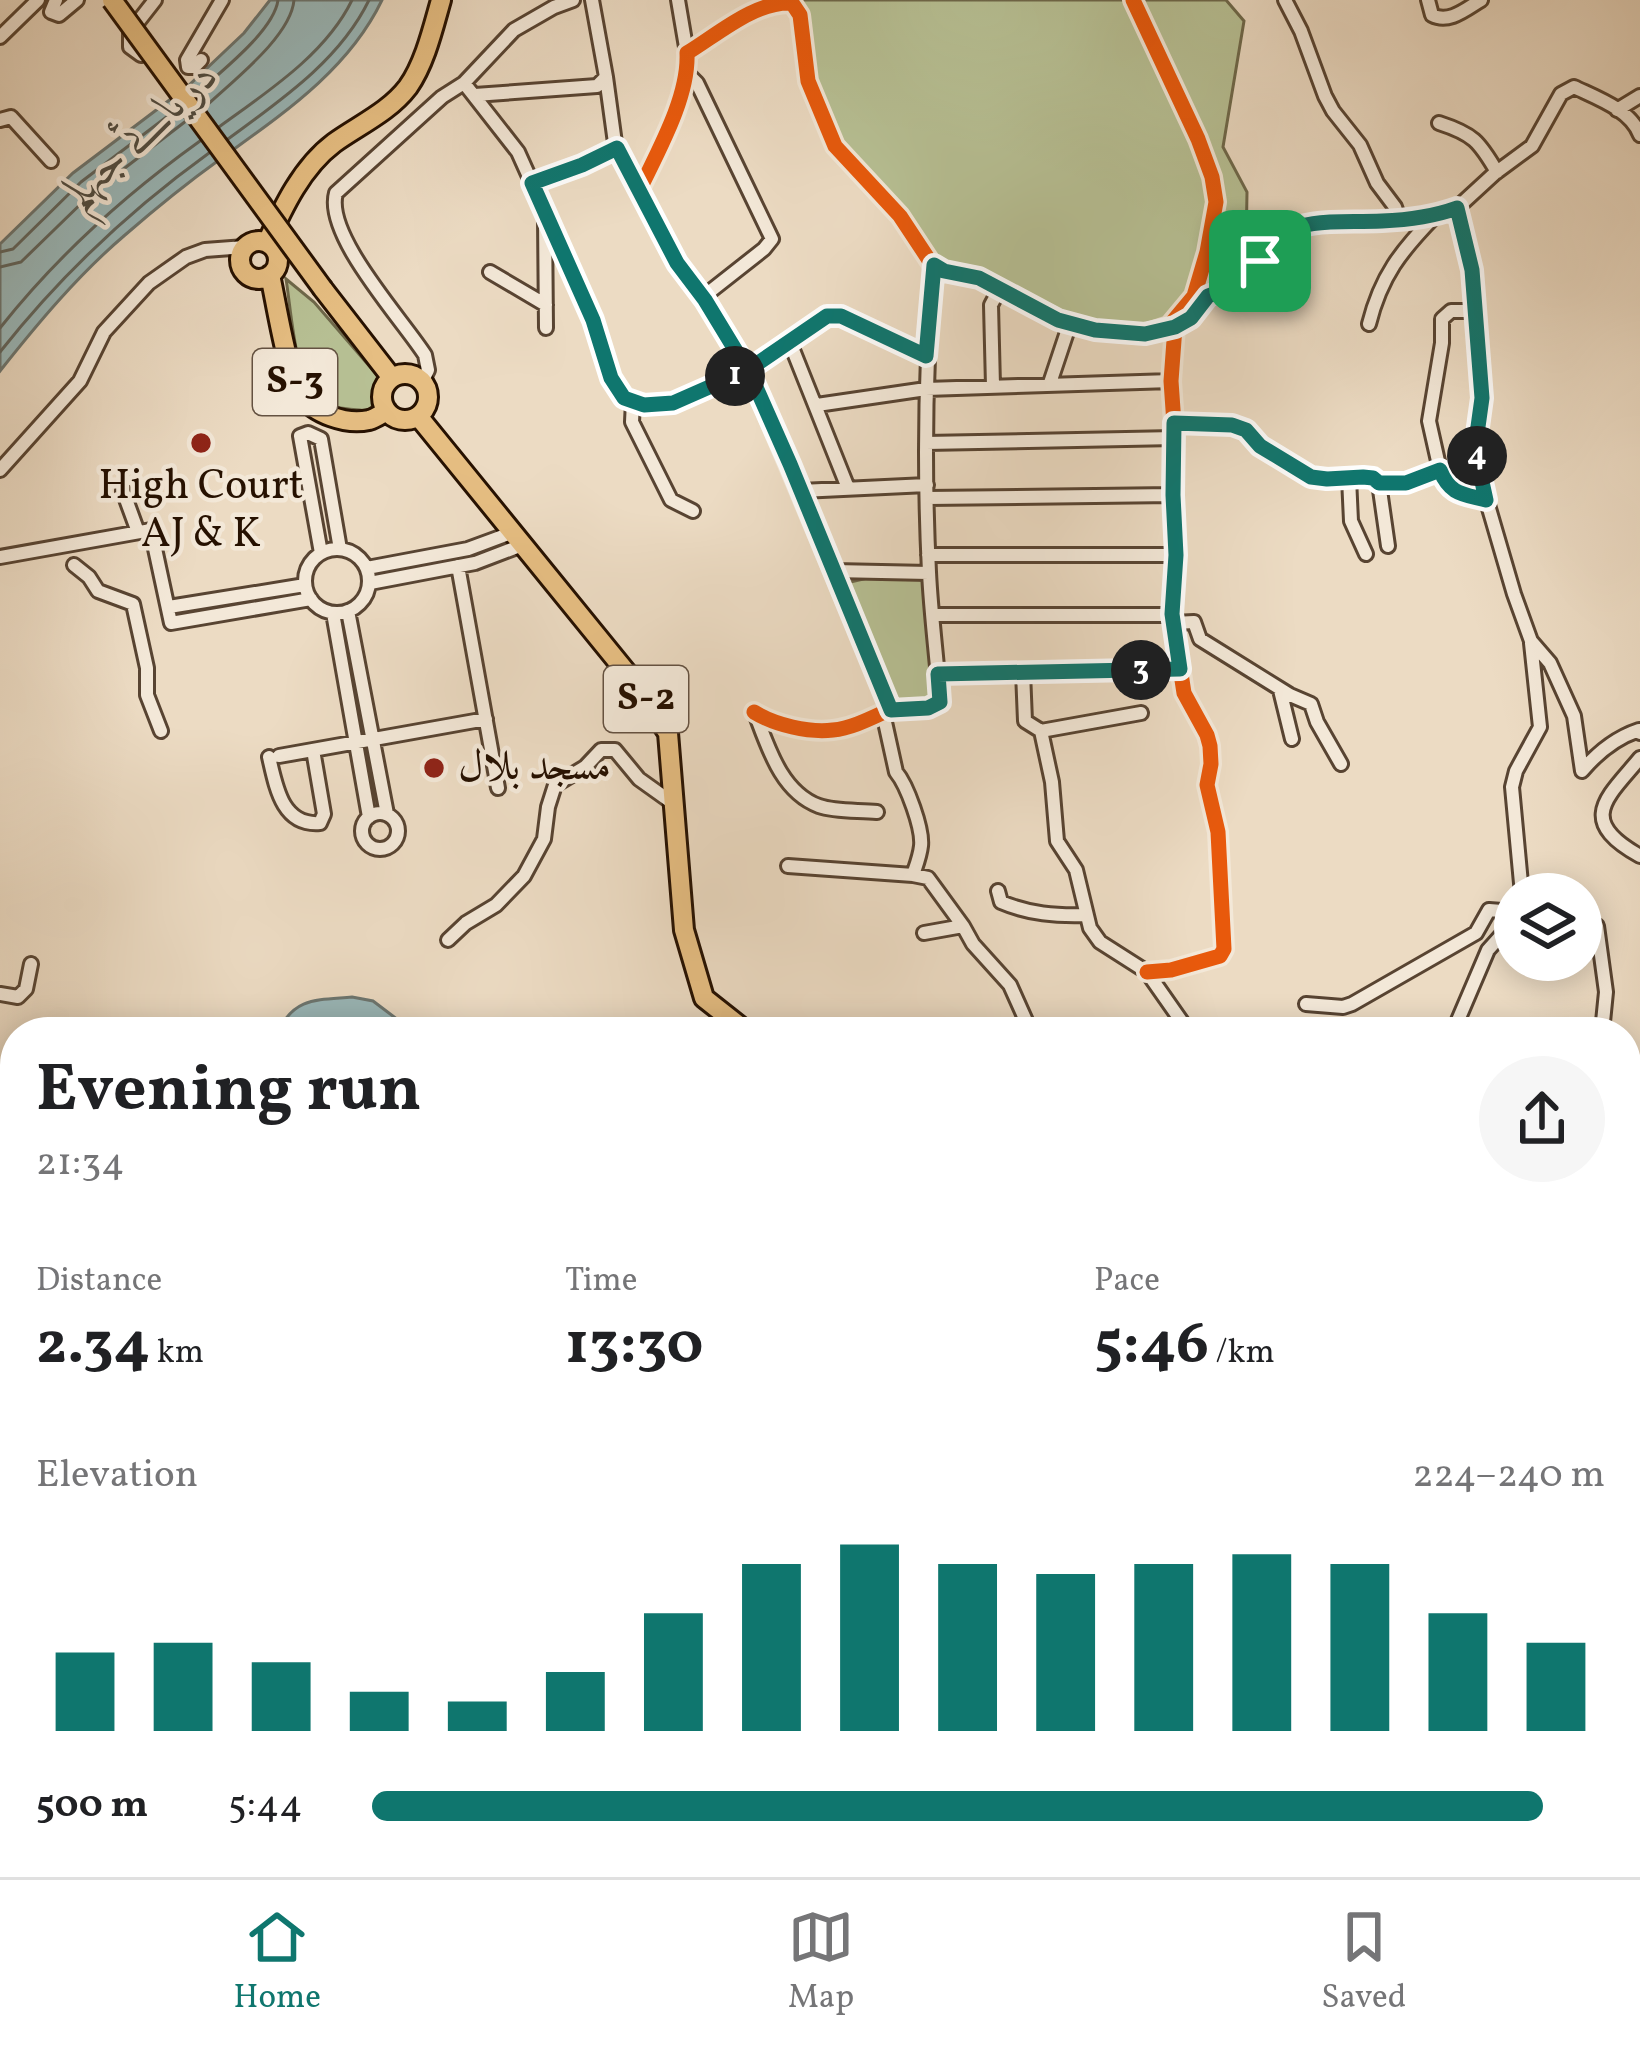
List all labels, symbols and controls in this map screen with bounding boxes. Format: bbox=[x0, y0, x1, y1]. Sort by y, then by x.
water label: دریائے جہلم bbox=[48, 46, 241, 233]
pin bbox=[1209, 210, 1311, 312]
icon: arrive bbox=[1227, 228, 1293, 294]
pin: 1 bbox=[705, 346, 765, 406]
road number: S-3 bbox=[253, 349, 337, 415]
text: 1 bbox=[728, 353, 742, 399]
pin: 4 bbox=[1447, 426, 1507, 486]
marker: High Court AJ & K bbox=[188, 430, 214, 456]
text: 4 bbox=[1467, 433, 1487, 479]
place label: High Court AJ & K bbox=[99, 458, 303, 565]
pin: 3 bbox=[1111, 640, 1171, 700]
text: 3 bbox=[1133, 647, 1149, 693]
road number: S-2 bbox=[604, 666, 688, 732]
place label: مسجد بلال bbox=[458, 739, 611, 798]
marker: مسجد بلال bbox=[421, 755, 447, 781]
map controls bbox=[1494, 873, 1602, 981]
button: layers bbox=[1494, 873, 1602, 981]
text: Evening run bbox=[36, 1046, 422, 1138]
button: share bbox=[1479, 1056, 1605, 1182]
text: 21:34 bbox=[36, 1137, 125, 1191]
text: Distance bbox=[36, 1259, 162, 1305]
text: Time bbox=[565, 1259, 637, 1305]
text: Pace bbox=[1094, 1259, 1160, 1305]
text: 2.34 bbox=[36, 1305, 150, 1388]
text: 13:30 bbox=[565, 1305, 703, 1388]
text: 5:46 bbox=[1094, 1305, 1209, 1388]
text: km bbox=[150, 1331, 204, 1377]
text: /km bbox=[1209, 1331, 1275, 1377]
text: Elevation bbox=[36, 1449, 198, 1503]
text: 224–240 m bbox=[1412, 1449, 1605, 1503]
text: 500 m bbox=[36, 1779, 148, 1833]
text: 5:44 bbox=[228, 1779, 303, 1833]
tab: Home bbox=[234, 1904, 321, 2022]
tab: Map bbox=[788, 1904, 854, 2022]
tab: Saved bbox=[1321, 1904, 1406, 2022]

